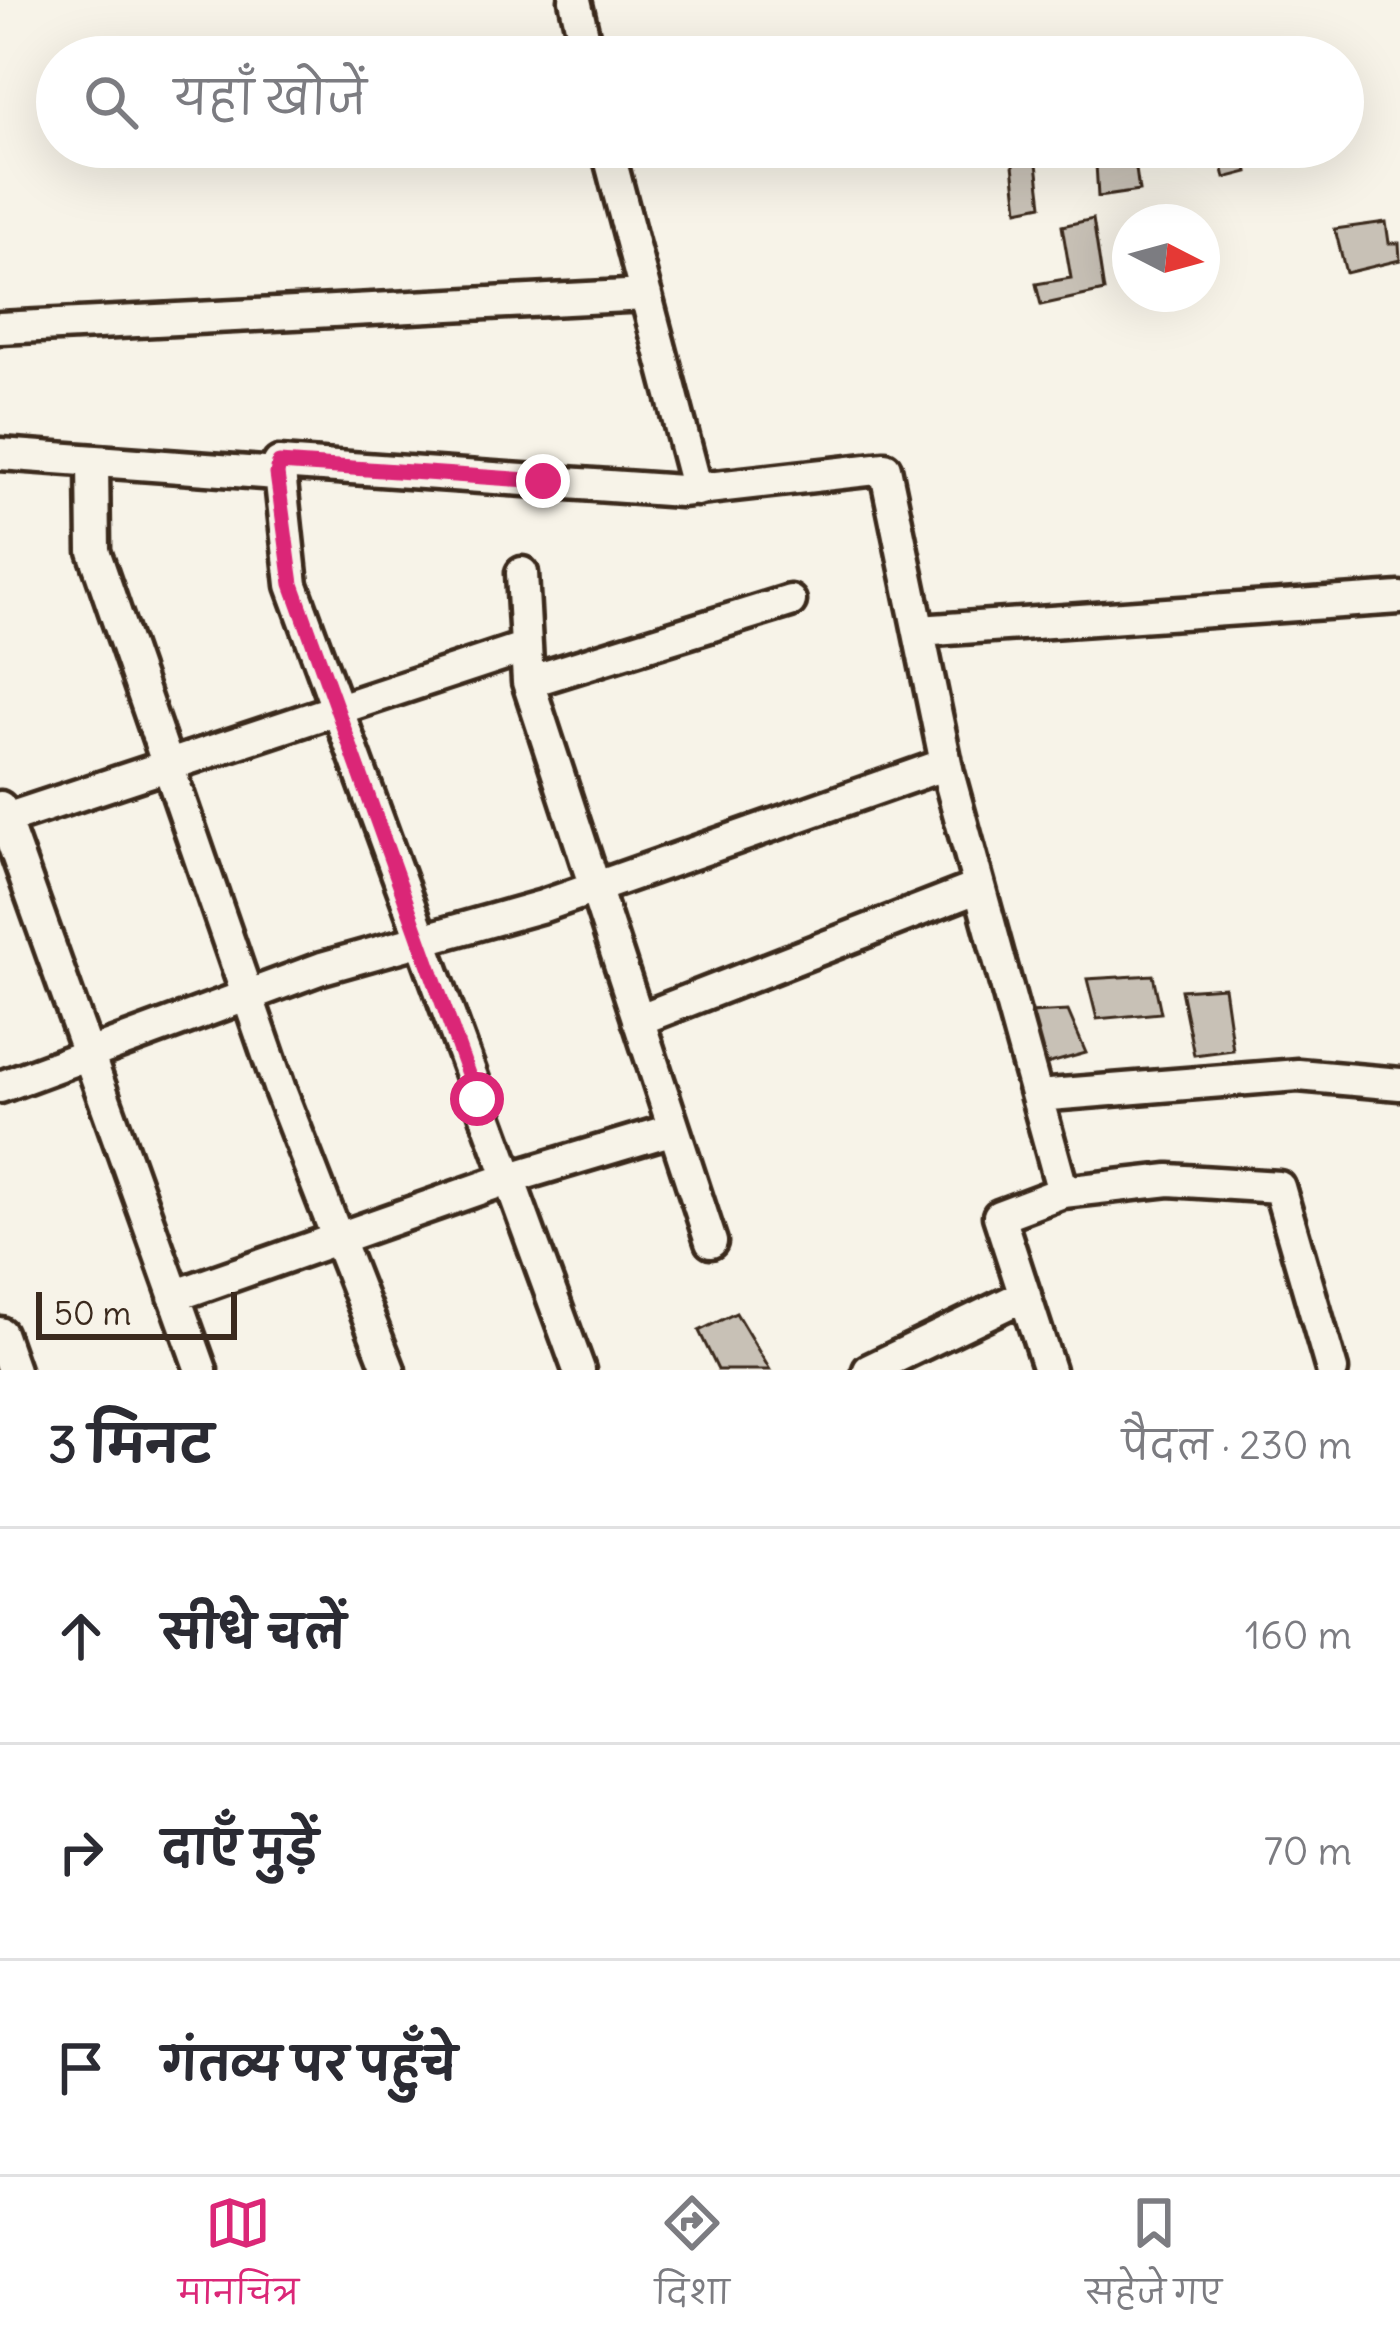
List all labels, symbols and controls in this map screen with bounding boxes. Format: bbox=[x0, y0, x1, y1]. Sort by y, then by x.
search box bbox=[36, 36, 1364, 168]
icon: search bbox=[78, 69, 144, 135]
text: यहाँ खोजें bbox=[174, 70, 367, 126]
north arrow bbox=[1112, 204, 1220, 312]
route end bbox=[516, 454, 570, 508]
route start bbox=[450, 1072, 504, 1126]
scale bar bbox=[36, 1286, 237, 1339]
text: 50 m bbox=[54, 1292, 131, 1334]
text: 3 मिनट bbox=[48, 1412, 213, 1476]
text: पैदल · 230 m bbox=[1122, 1421, 1352, 1470]
icon: ahead bbox=[48, 1603, 114, 1669]
text: सीधे चलें bbox=[162, 1604, 345, 1660]
text: 160 m bbox=[1245, 1611, 1352, 1660]
icon: right bbox=[48, 1819, 114, 1885]
text: दाएँ मुड़ें bbox=[162, 1820, 318, 1876]
text: 70 m bbox=[1264, 1827, 1352, 1876]
icon: arrive bbox=[48, 2035, 114, 2101]
text: गंतव्य पर पहुँचे bbox=[162, 2036, 457, 2092]
tab: मानचित्र bbox=[178, 2190, 299, 2329]
tab: दिशा bbox=[655, 2190, 730, 2329]
tab: सहेजे गए bbox=[1086, 2190, 1222, 2329]

